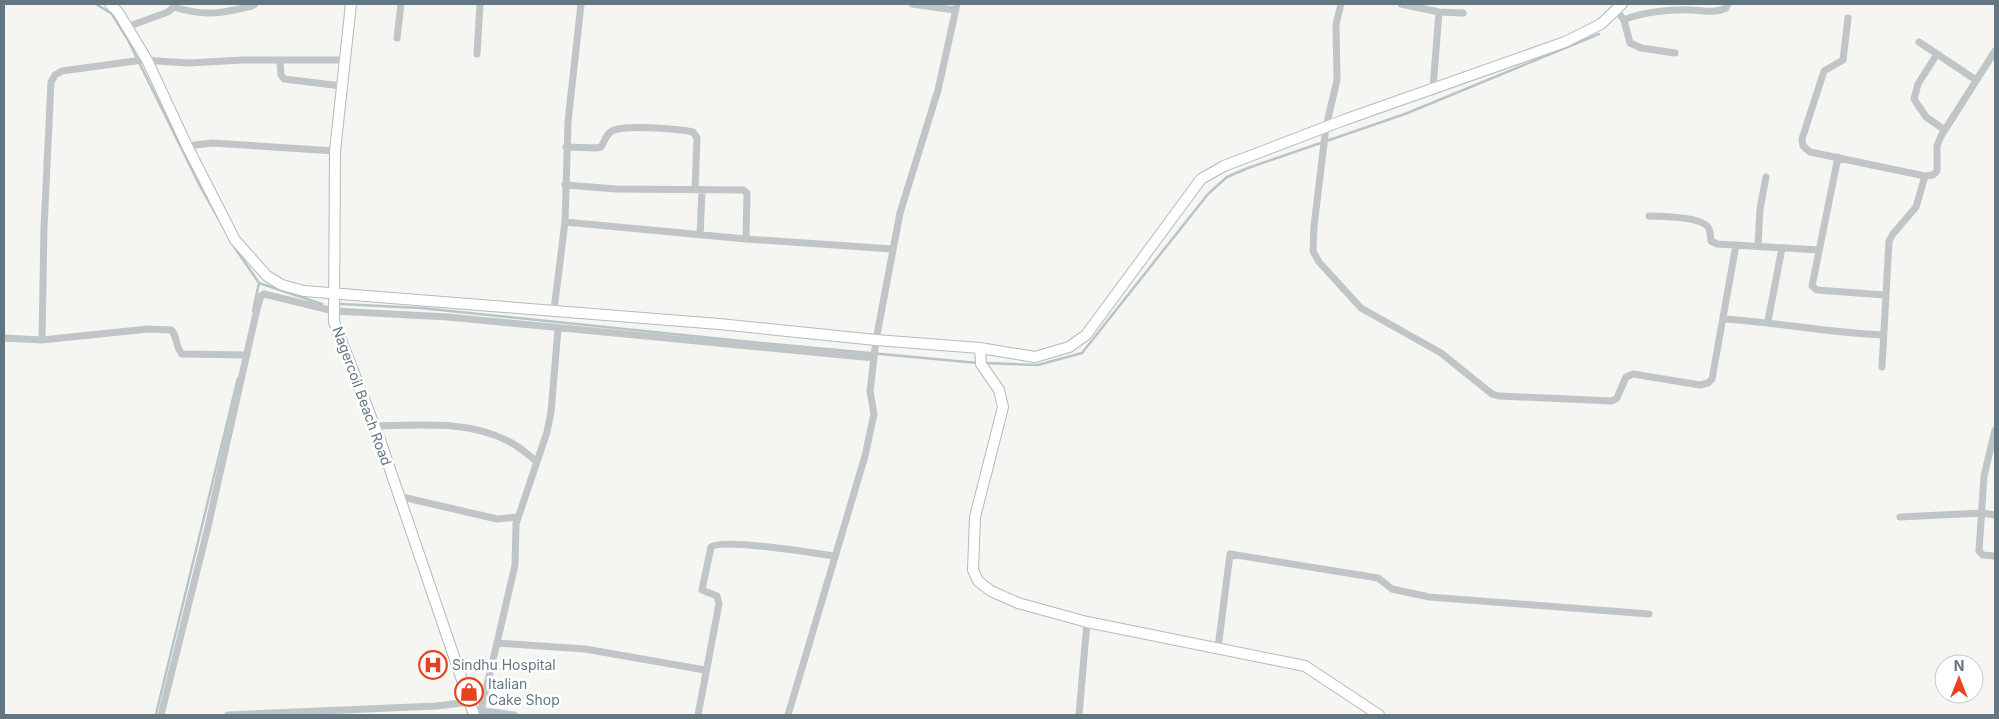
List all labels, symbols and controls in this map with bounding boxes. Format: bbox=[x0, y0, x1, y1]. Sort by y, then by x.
street label: Nagercoil Beach Road bbox=[329, 324, 396, 468]
hospital icon: Sindhu Hospital bbox=[418, 650, 448, 680]
north arrow bbox=[1934, 654, 1984, 704]
place label: Sindhu Hospital bbox=[452, 656, 556, 673]
text: N bbox=[1954, 657, 1964, 674]
place label: Italian Cake Shop bbox=[488, 675, 560, 708]
shop icon: Italian Cake Shop bbox=[454, 677, 484, 707]

